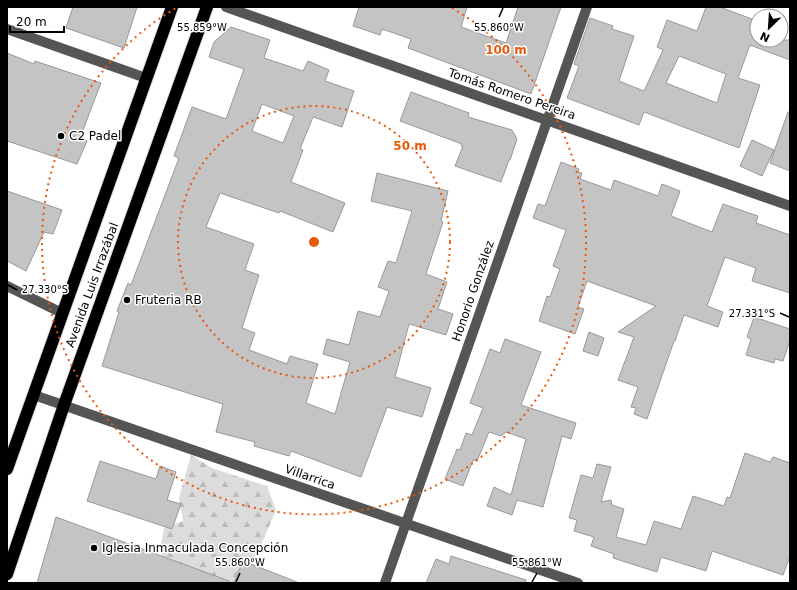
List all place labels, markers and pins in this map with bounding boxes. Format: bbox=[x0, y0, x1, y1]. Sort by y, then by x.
place label: C2 Padel bbox=[69, 129, 121, 143]
marker: C2 Padel bbox=[56, 131, 66, 141]
centre of rings bbox=[307, 235, 321, 249]
place label: Fruteria RB bbox=[135, 293, 202, 307]
marker: Fruteria RB bbox=[122, 295, 132, 305]
place label: Iglesia Inmaculada Concepción bbox=[102, 541, 288, 555]
marker: Iglesia Inmaculada Concepción bbox=[89, 543, 99, 553]

